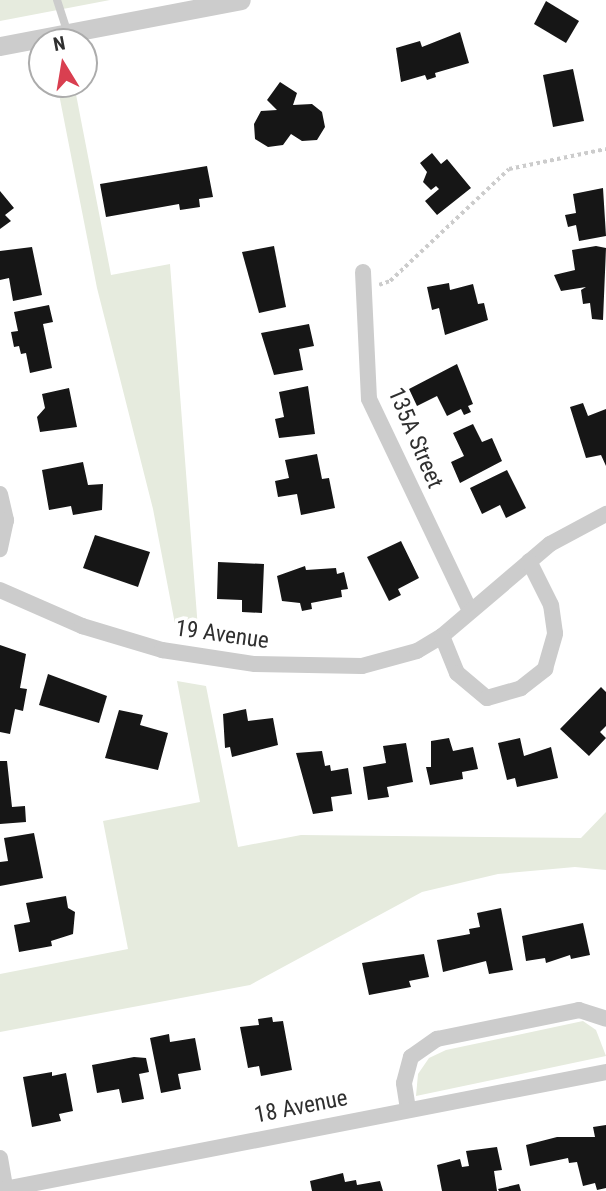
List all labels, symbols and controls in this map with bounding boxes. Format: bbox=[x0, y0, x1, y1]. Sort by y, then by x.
north arrow bbox=[28, 28, 98, 98]
text: N bbox=[51, 31, 67, 56]
street label: 135A Street bbox=[381, 384, 449, 492]
street label: 19 Avenue bbox=[173, 615, 271, 655]
street label: 18 Avenue bbox=[252, 1084, 350, 1130]

